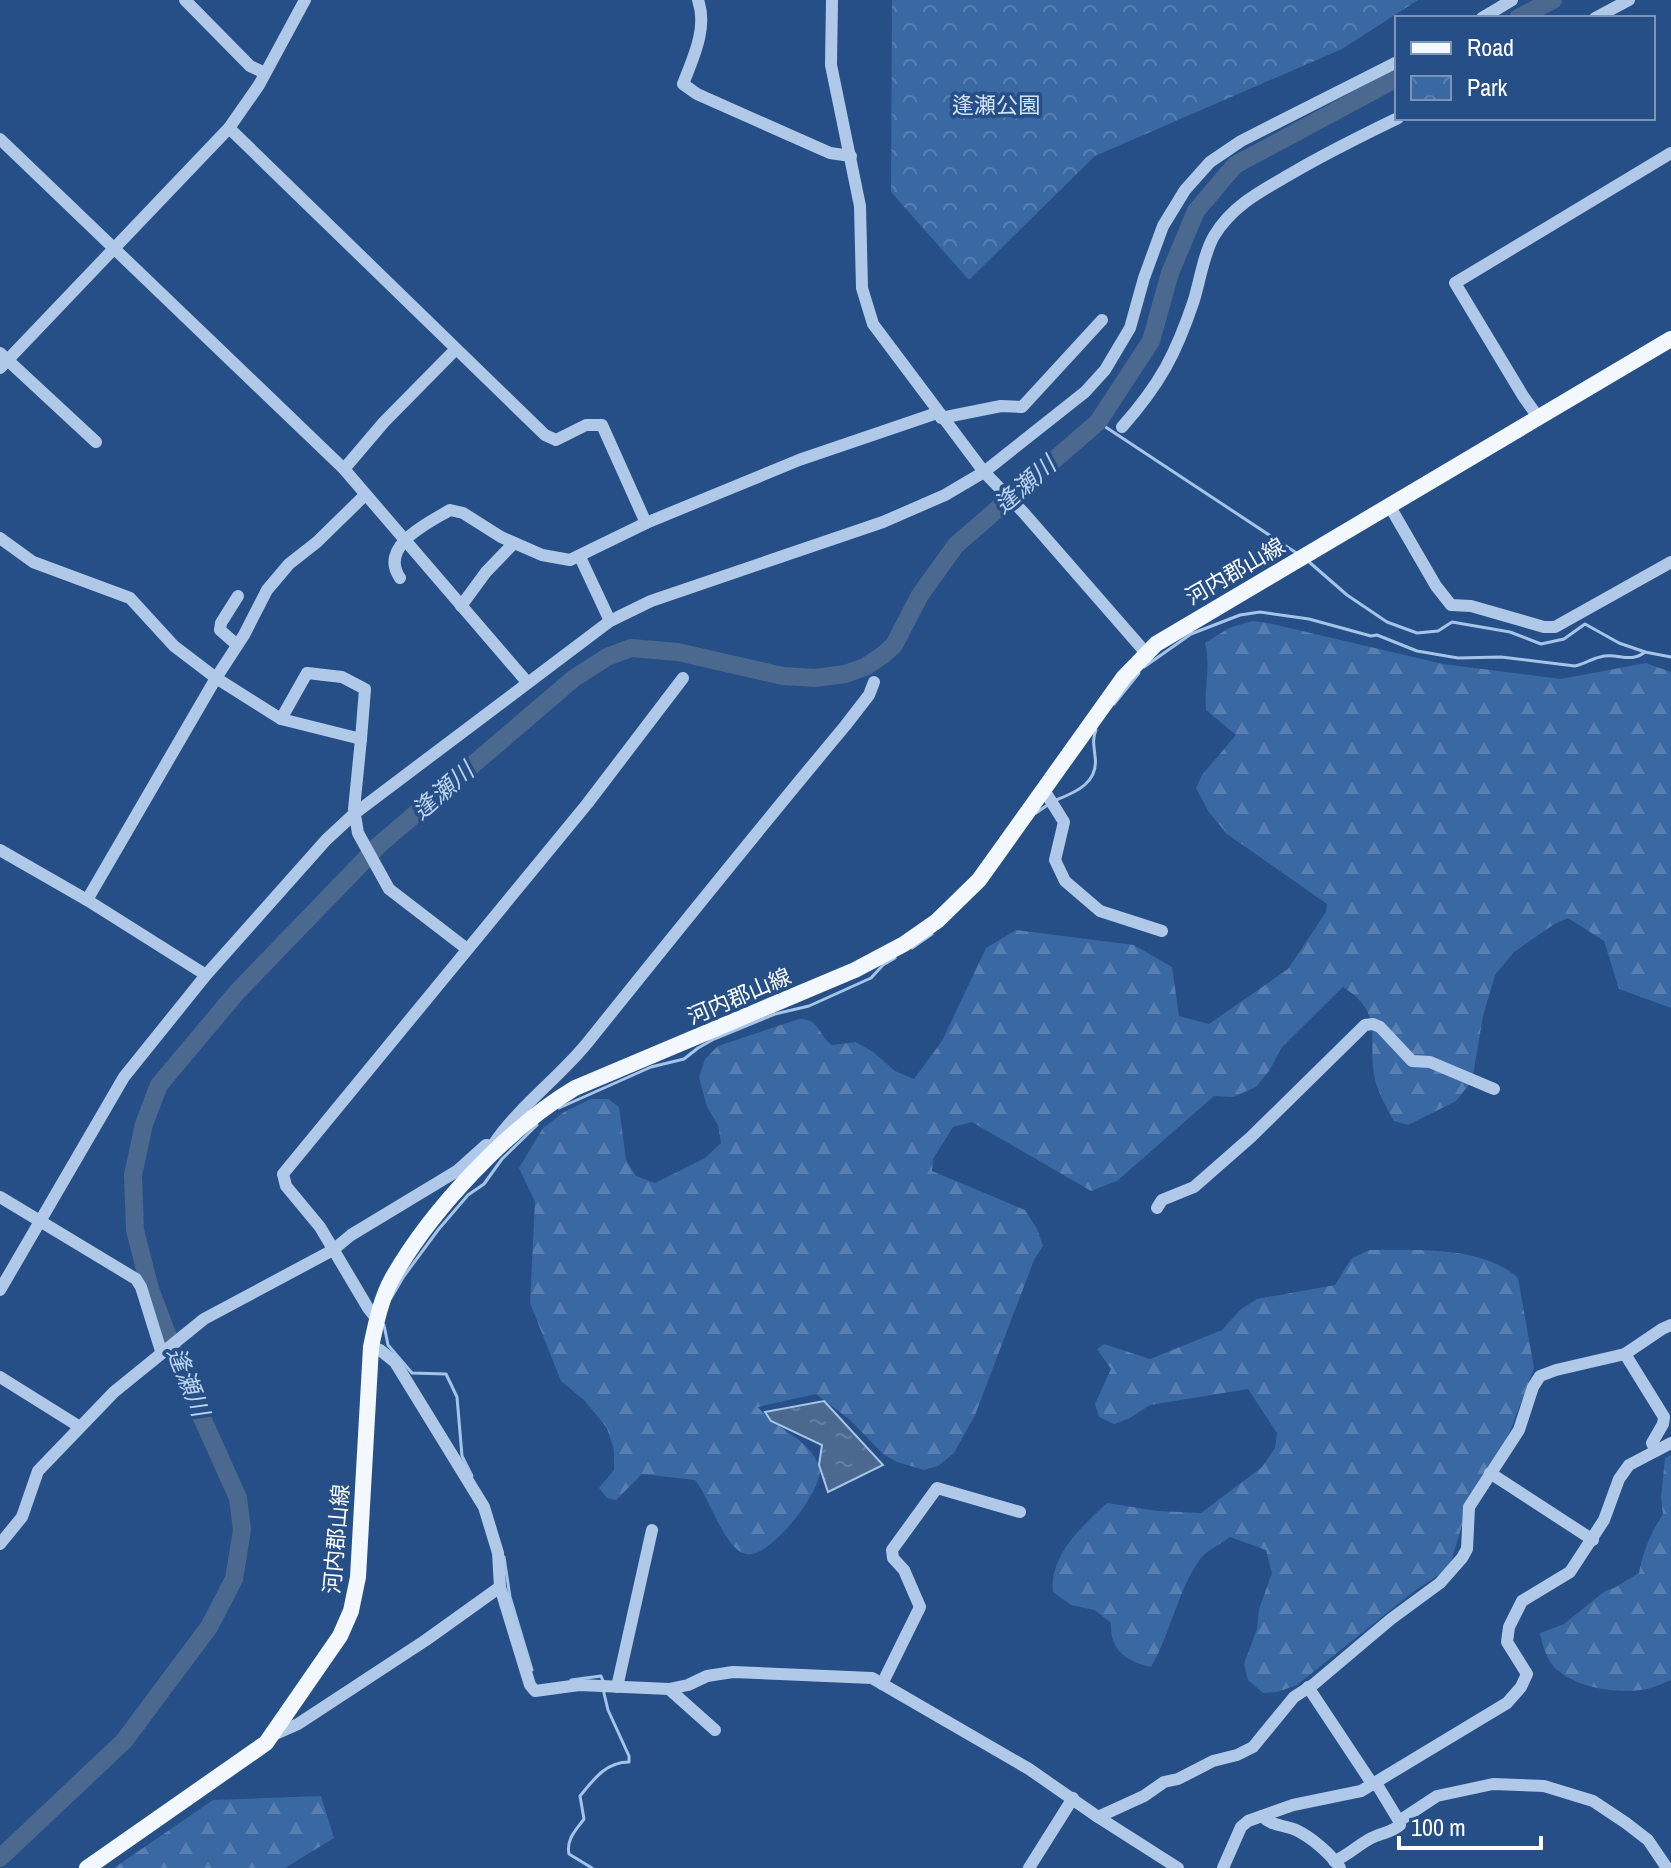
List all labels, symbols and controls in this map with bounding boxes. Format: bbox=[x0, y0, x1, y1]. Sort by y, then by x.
legend bbox=[1395, 16, 1655, 120]
text: Road bbox=[1467, 31, 1514, 63]
text: Park bbox=[1467, 71, 1508, 103]
park label: 逢瀬公園 bbox=[952, 90, 1040, 120]
water label: 逢瀬川 bbox=[987, 447, 1064, 520]
street label: 河内郡山線 bbox=[1180, 531, 1290, 611]
water label: 逢瀬川 bbox=[405, 753, 482, 826]
street label: 河内郡山線 bbox=[683, 961, 795, 1031]
water label: 逢瀬川 bbox=[161, 1342, 218, 1424]
street label: 河内郡山線 bbox=[316, 1483, 356, 1595]
scale bar bbox=[1399, 1800, 1541, 1850]
text: 100 m bbox=[1411, 1811, 1466, 1843]

